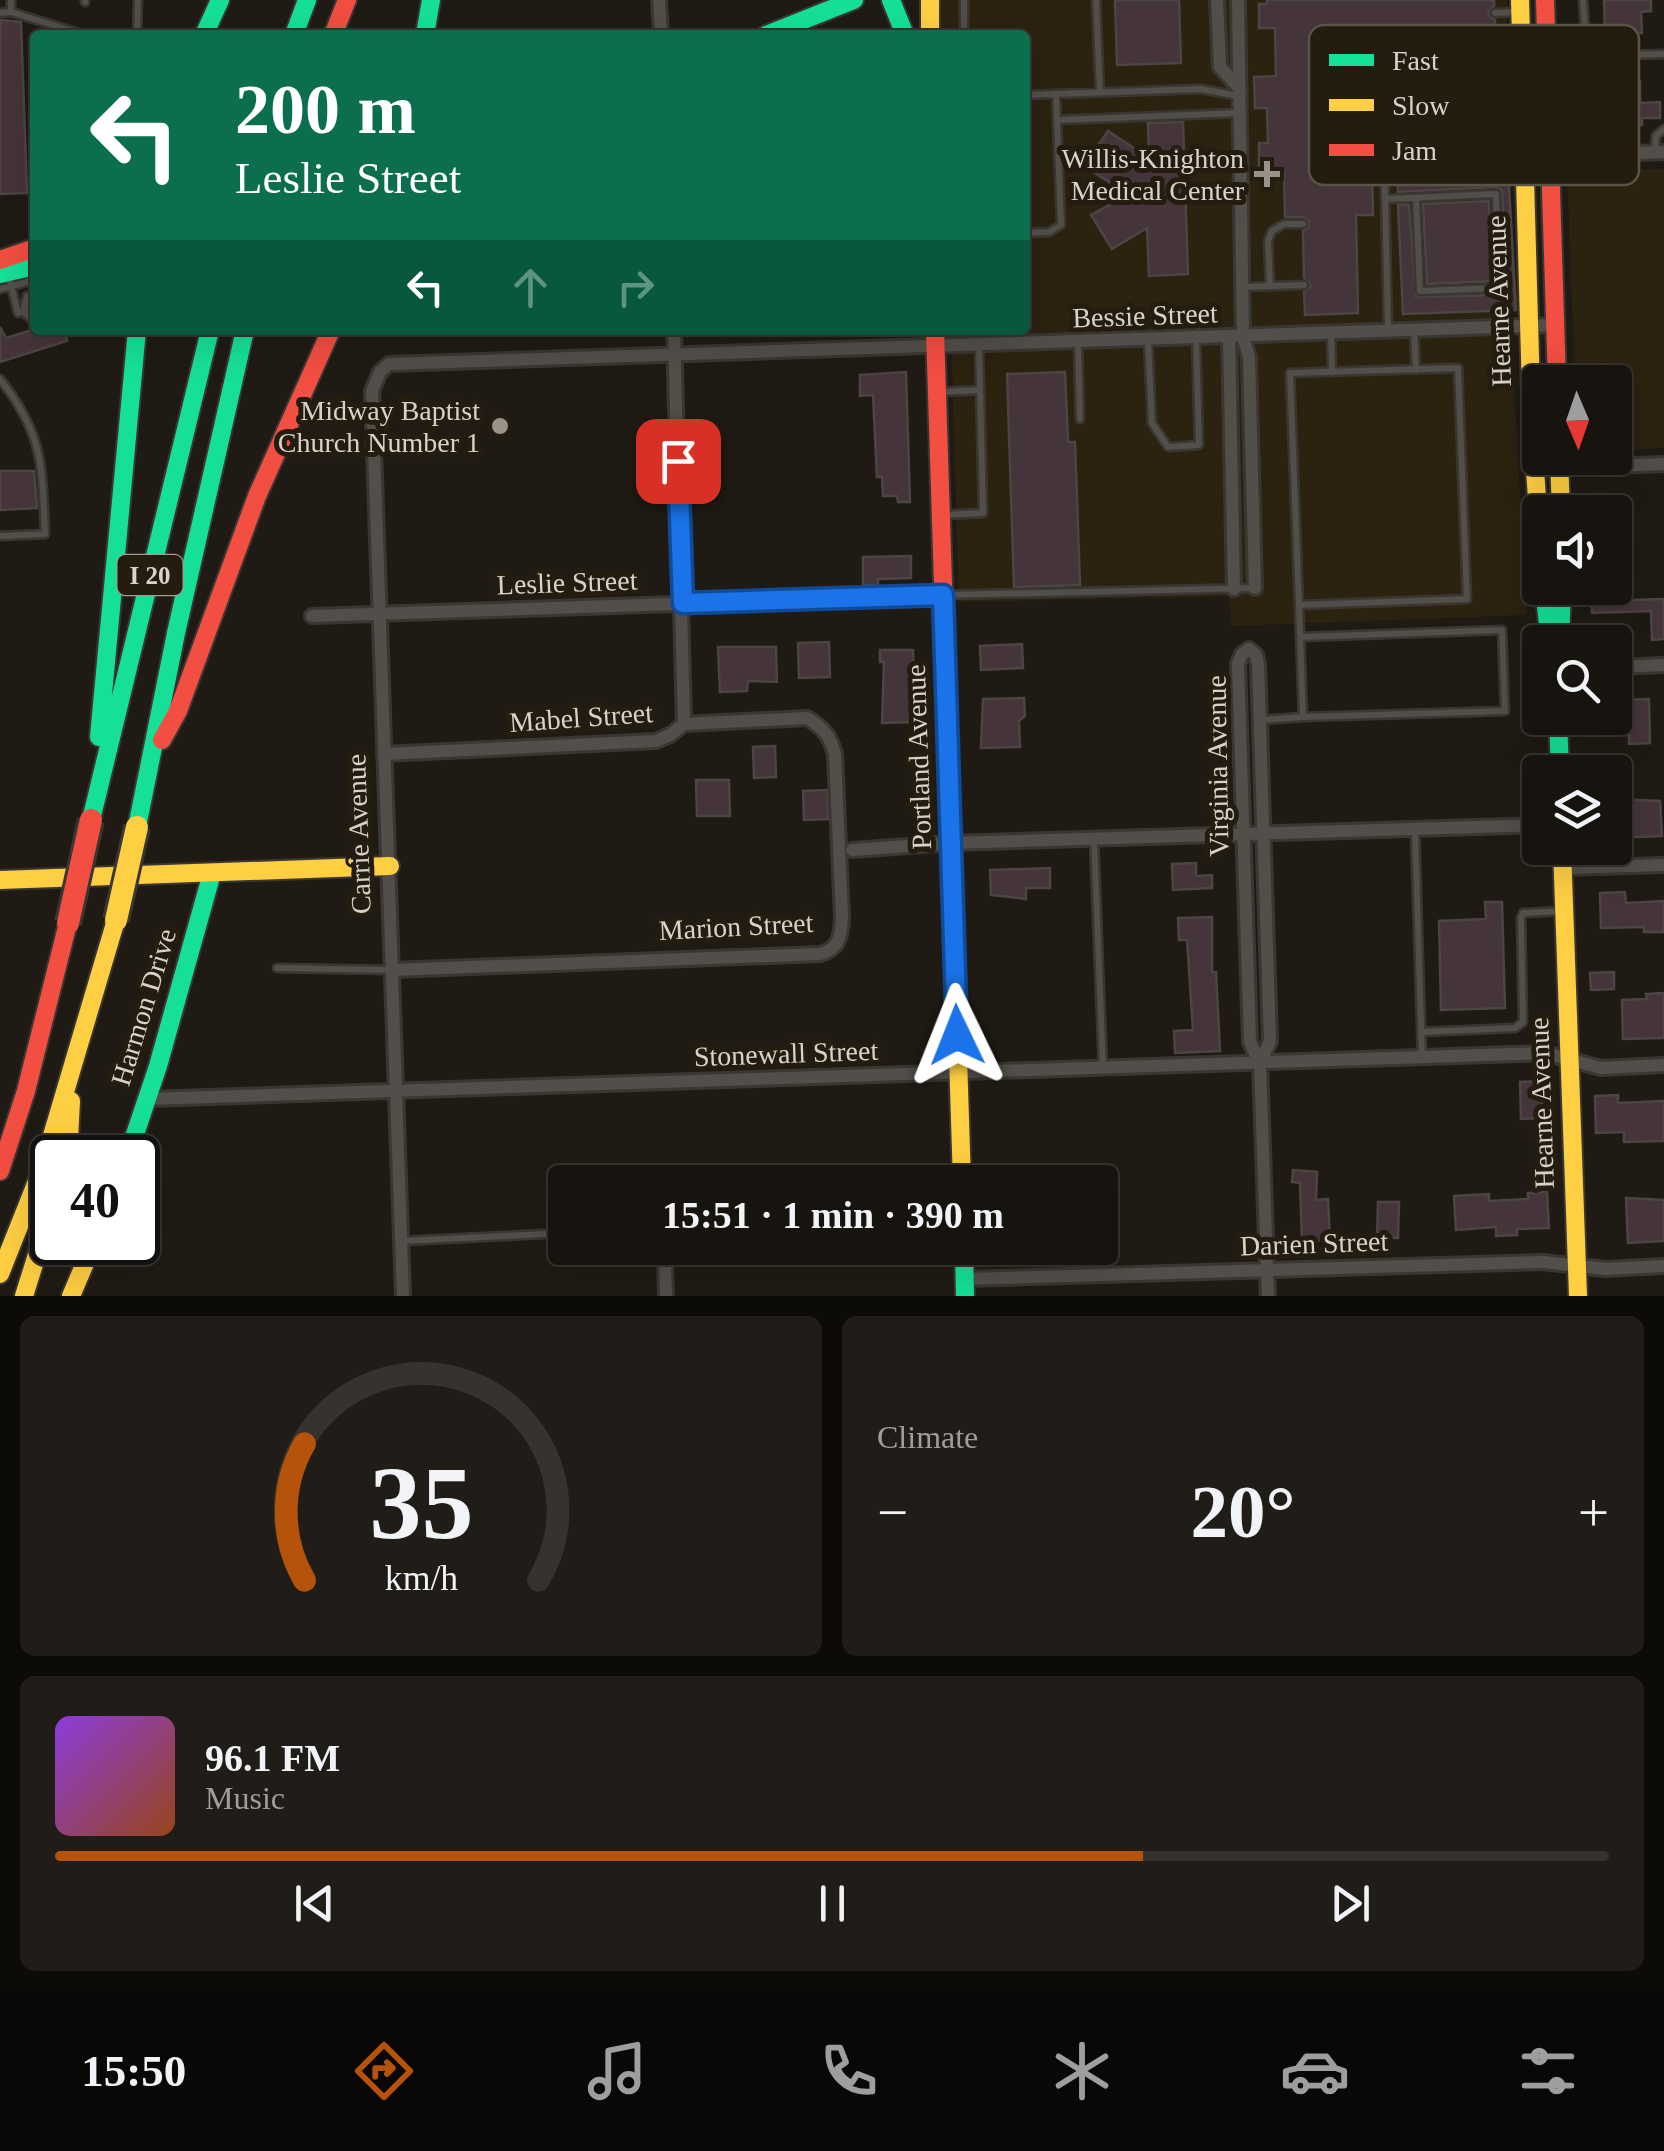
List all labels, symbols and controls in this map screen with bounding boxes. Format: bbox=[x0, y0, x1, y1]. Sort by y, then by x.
legend bbox=[1309, 25, 1639, 185]
text: Fast bbox=[1392, 45, 1439, 76]
icon: left bbox=[70, 70, 200, 200]
text: 200 m bbox=[235, 71, 416, 148]
text: Slow bbox=[1392, 90, 1450, 121]
text: Jam bbox=[1392, 135, 1437, 166]
place label: Willis-Knighton Medical Center bbox=[1062, 143, 1245, 206]
text: Leslie Street bbox=[235, 153, 461, 203]
marker: Willis-Knighton Medical Center bbox=[1254, 161, 1280, 187]
street label: Hearne Avenue bbox=[1480, 215, 1517, 387]
icon: left bbox=[398, 260, 453, 315]
icon: ahead bbox=[503, 260, 558, 315]
icon: right bbox=[608, 260, 663, 315]
street label: Bessie Street bbox=[1072, 297, 1218, 334]
north arrow bbox=[1522, 365, 1632, 475]
map controls bbox=[1522, 365, 1632, 865]
place label: Midway Baptist Church Number 1 bbox=[278, 395, 480, 458]
marker: Midway Baptist Church Number 1 bbox=[489, 415, 511, 437]
pin bbox=[636, 419, 721, 504]
icon: arrive bbox=[651, 434, 706, 489]
button: sound bbox=[1522, 495, 1632, 605]
road number: I 20 bbox=[118, 555, 182, 595]
street label: Leslie Street bbox=[496, 565, 638, 600]
button: search bbox=[1522, 625, 1632, 735]
street label: Portland Avenue bbox=[900, 664, 937, 850]
street label: Virginia Avenue bbox=[1200, 675, 1235, 857]
street label: Mabel Street bbox=[508, 697, 654, 738]
street label: Carrie Avenue bbox=[340, 753, 377, 915]
button: layers bbox=[1522, 755, 1632, 865]
street label: Marion Street bbox=[658, 907, 814, 946]
street label: Harmon Drive bbox=[105, 925, 182, 1089]
position arrow bbox=[905, 983, 1009, 1087]
street label: Hearne Avenue bbox=[1523, 1017, 1560, 1189]
street label: Stonewall Street bbox=[693, 1035, 879, 1072]
speed limit sign: 40 bbox=[30, 1135, 160, 1265]
text: 15:51 · 1 min · 390 m bbox=[662, 1194, 1004, 1236]
street label: Darien Street bbox=[1239, 1225, 1389, 1262]
text: Climate bbox=[877, 1419, 978, 1455]
text: 35 bbox=[369, 1445, 473, 1560]
text: 20° bbox=[1191, 1470, 1296, 1553]
text: − bbox=[877, 1482, 908, 1543]
text: + bbox=[1578, 1482, 1609, 1543]
text: km/h bbox=[384, 1558, 458, 1598]
text: 96.1 FM bbox=[205, 1737, 340, 1779]
text: Music bbox=[205, 1780, 285, 1816]
icon: previous bbox=[287, 1876, 342, 1931]
icon: pause bbox=[805, 1876, 860, 1931]
icon: next bbox=[1323, 1876, 1378, 1931]
icon: directions bbox=[349, 2036, 419, 2106]
icon: music bbox=[582, 2036, 652, 2106]
icon: phone bbox=[814, 2036, 884, 2106]
icon: climate bbox=[1047, 2036, 1117, 2106]
icon: car bbox=[1280, 2036, 1350, 2106]
icon: filters bbox=[1513, 2036, 1583, 2106]
text: 15:50 bbox=[81, 2046, 186, 2096]

